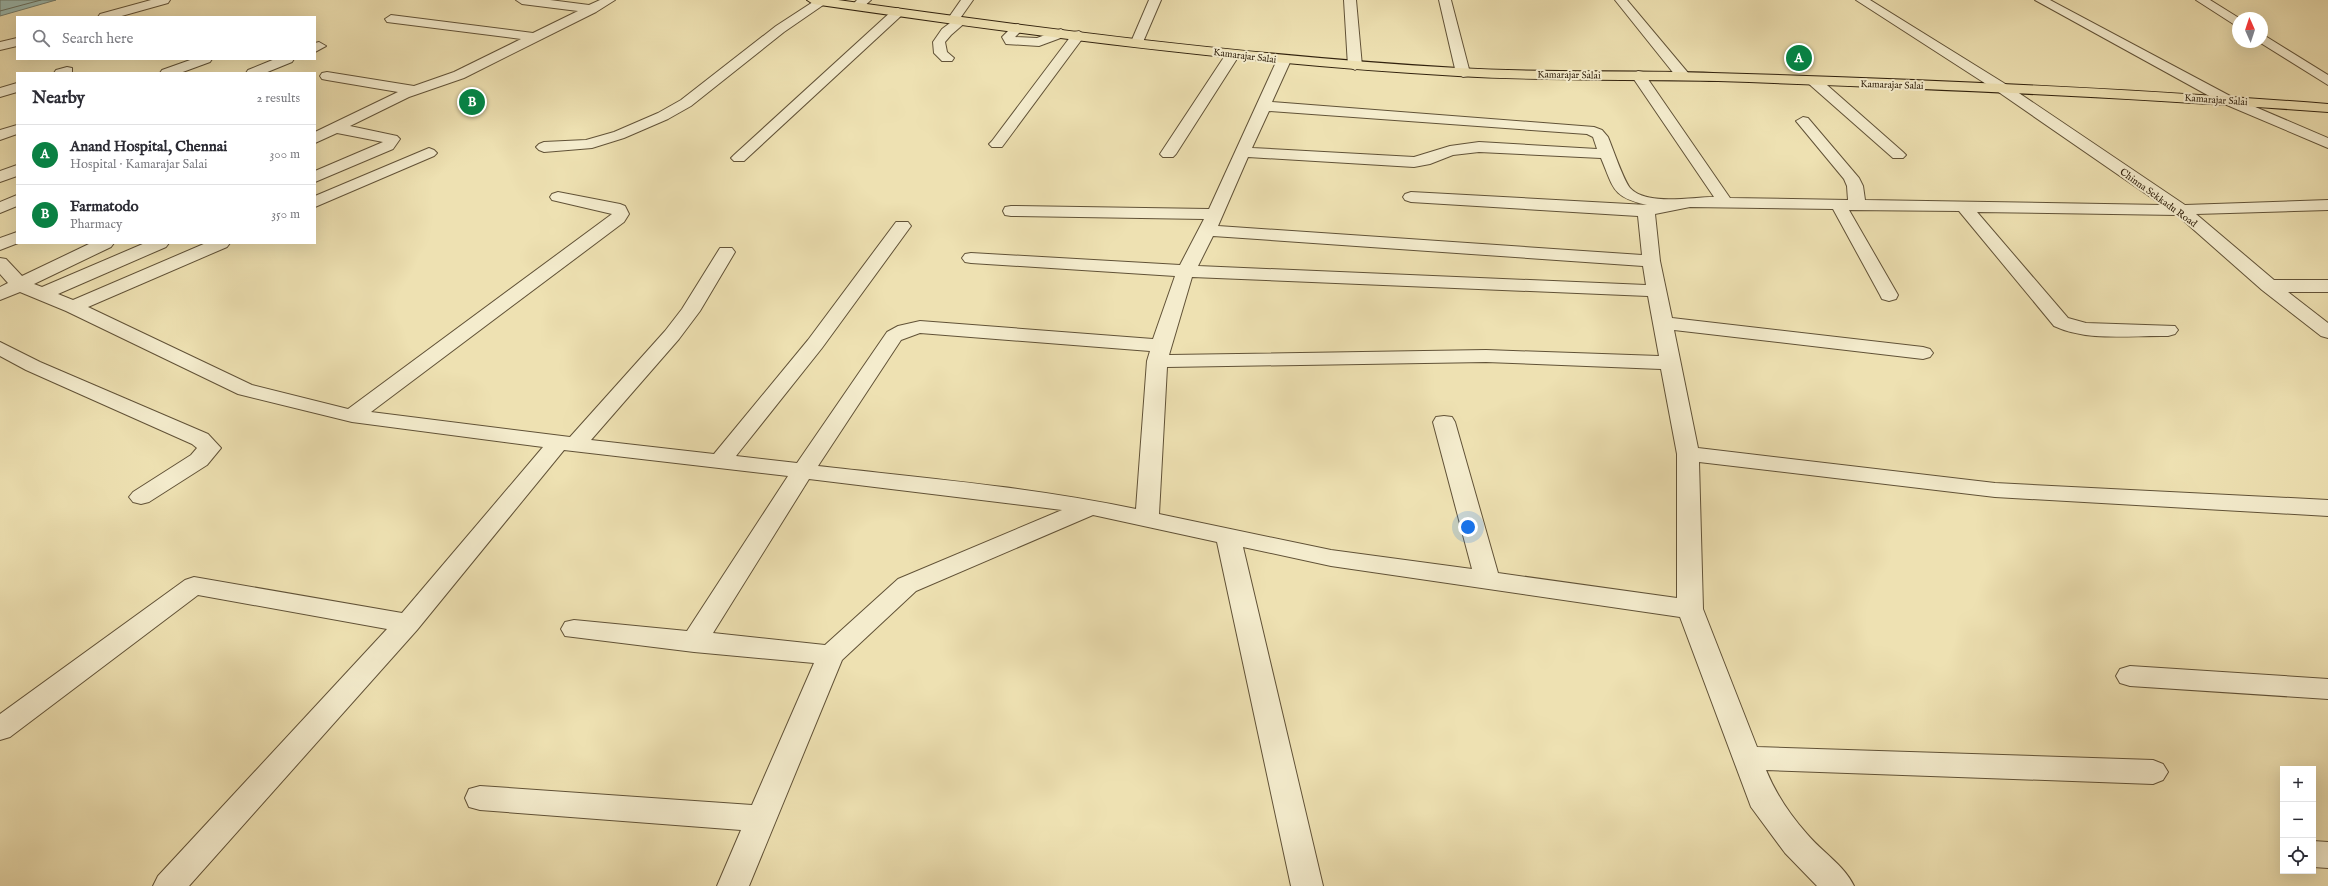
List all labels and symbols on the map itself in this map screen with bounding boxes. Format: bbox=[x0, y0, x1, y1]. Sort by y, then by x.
north arrow bbox=[2232, 12, 2268, 48]
pin: A bbox=[1786, 43, 1812, 73]
street label: Kamarajar Salai bbox=[1213, 46, 1277, 67]
street label: Kamarajar Salai bbox=[1537, 68, 1601, 83]
street label: Kamarajar Salai bbox=[1860, 78, 1924, 93]
pin: B bbox=[459, 87, 485, 117]
street label: Kamarajar Salai bbox=[2184, 92, 2248, 109]
street label: Chinna Sekkadu Road bbox=[2117, 166, 2200, 231]
your location bbox=[1458, 517, 1478, 537]

